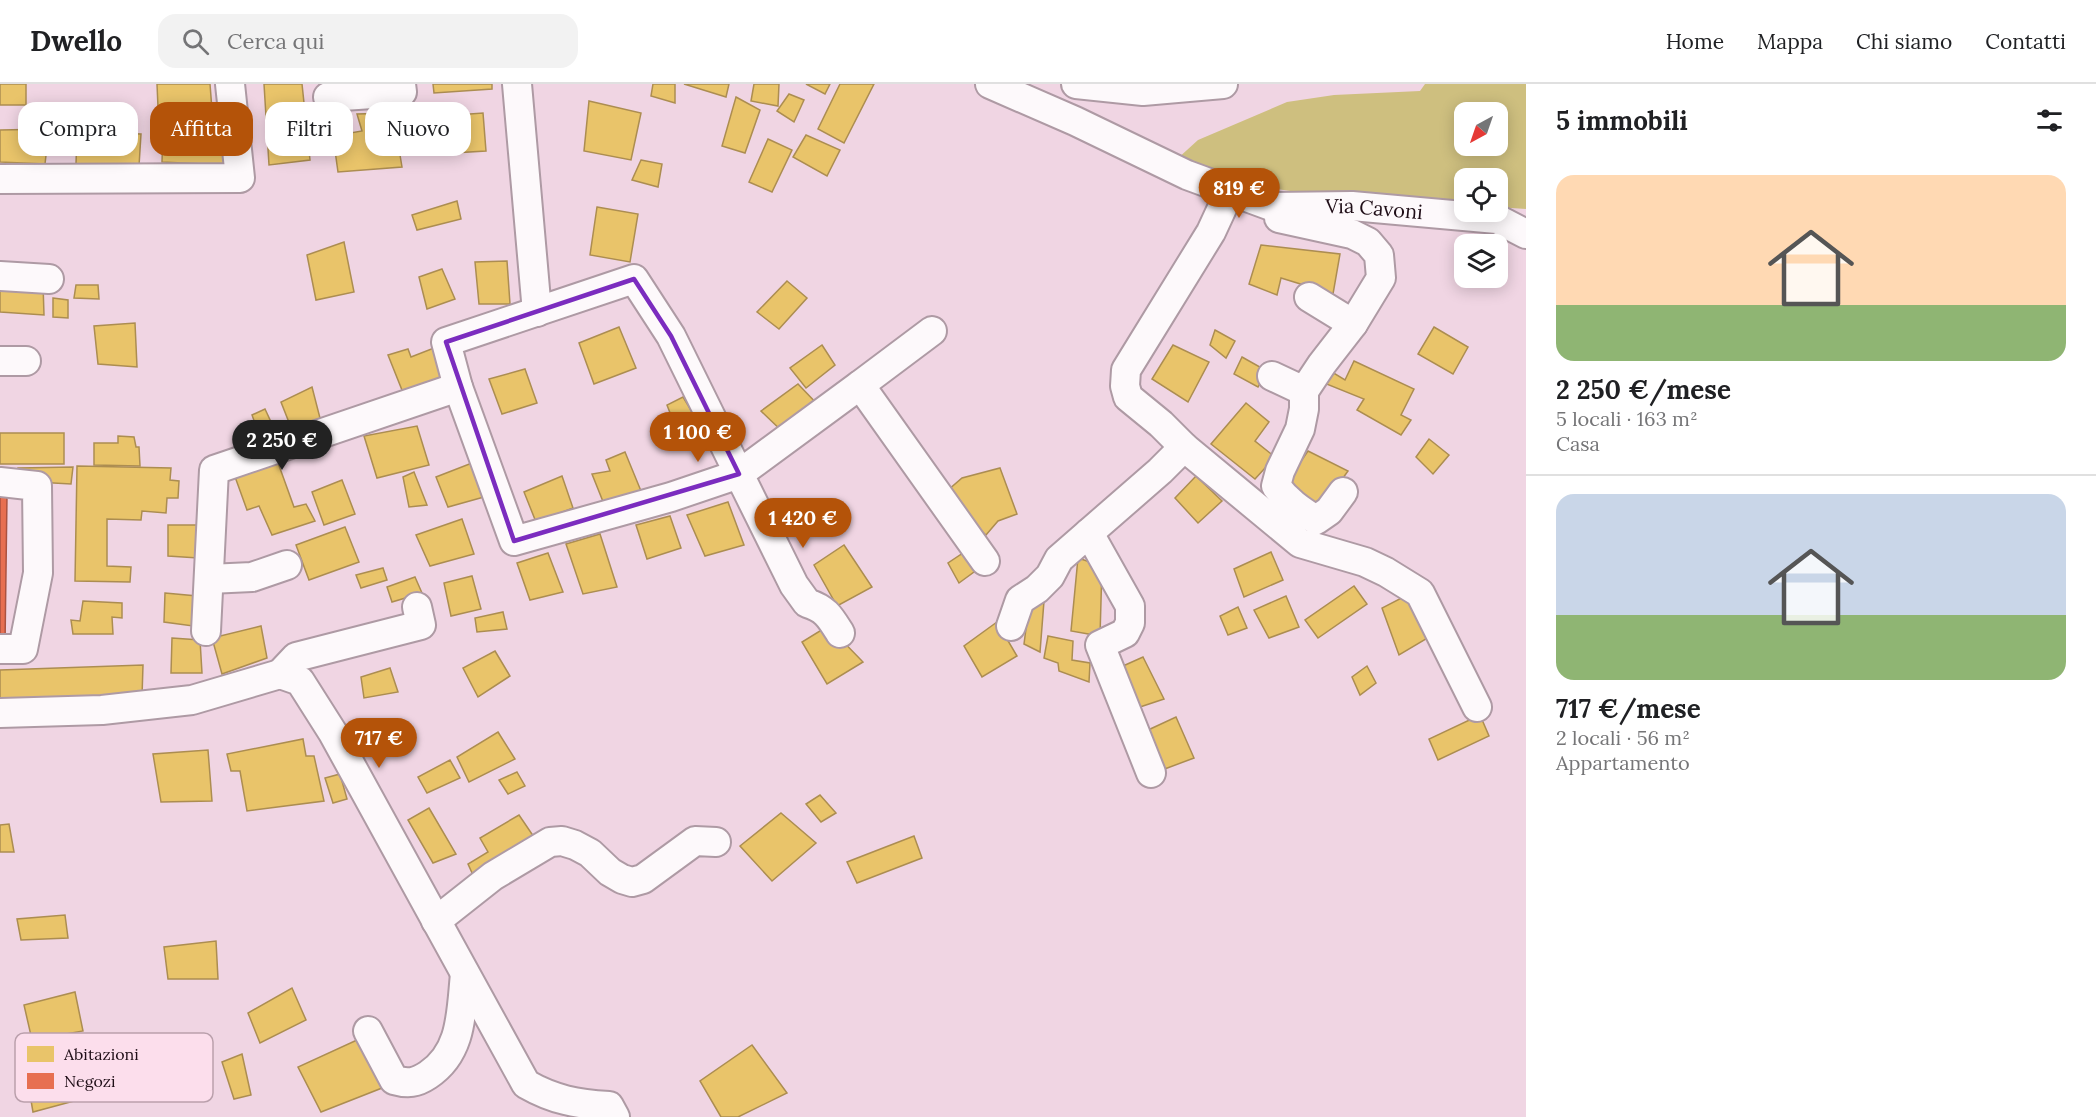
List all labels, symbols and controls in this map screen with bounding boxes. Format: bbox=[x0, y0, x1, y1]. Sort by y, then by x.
search box bbox=[158, 14, 578, 68]
text: Dwello bbox=[30, 23, 122, 59]
icon: search bbox=[179, 25, 212, 58]
text: Cerca qui bbox=[227, 27, 325, 55]
text: Home bbox=[1666, 28, 1724, 55]
text: Mappa bbox=[1757, 28, 1823, 55]
text: Chi siamo bbox=[1856, 28, 1952, 55]
text: Contatti bbox=[1985, 28, 2066, 55]
chip: Compra bbox=[18, 102, 138, 156]
chip: Affitta bbox=[150, 102, 253, 156]
chip: Filtri bbox=[265, 102, 353, 156]
chip: Nuovo bbox=[365, 102, 471, 156]
north arrow bbox=[1454, 102, 1508, 156]
map controls bbox=[1454, 102, 1508, 288]
text: 5 immobili bbox=[1556, 104, 1688, 137]
icon: filters bbox=[2033, 104, 2066, 137]
pin: 819 € bbox=[1197, 168, 1281, 219]
button: locate bbox=[1454, 168, 1508, 222]
text: 819 € bbox=[1213, 175, 1265, 200]
street label: Via Cavoni bbox=[1324, 193, 1424, 224]
icon: home bbox=[1757, 214, 1865, 322]
button: layers bbox=[1454, 234, 1508, 288]
text: 2 250 €/mese bbox=[1556, 373, 1731, 406]
text: 5 locali · 163 m² bbox=[1556, 406, 1698, 431]
pin: 1 100 € bbox=[643, 412, 753, 463]
text: 1 100 € bbox=[664, 419, 732, 444]
pin: 2 250 € bbox=[227, 420, 337, 471]
text: 2 250 € bbox=[246, 427, 318, 452]
text: Casa bbox=[1556, 431, 1600, 456]
pin: 1 420 € bbox=[748, 498, 858, 549]
text: 1 420 € bbox=[768, 505, 838, 530]
icon: home bbox=[1757, 533, 1865, 641]
text: 717 €/mese bbox=[1556, 692, 1701, 725]
pin: 717 € bbox=[337, 718, 421, 769]
text: 717 € bbox=[355, 725, 403, 750]
text: 2 locali · 56 m² bbox=[1556, 725, 1690, 750]
text: Appartamento bbox=[1556, 750, 1690, 775]
legend bbox=[15, 1033, 213, 1102]
text: Abitazioni bbox=[63, 1044, 139, 1064]
text: Negozi bbox=[64, 1071, 116, 1091]

